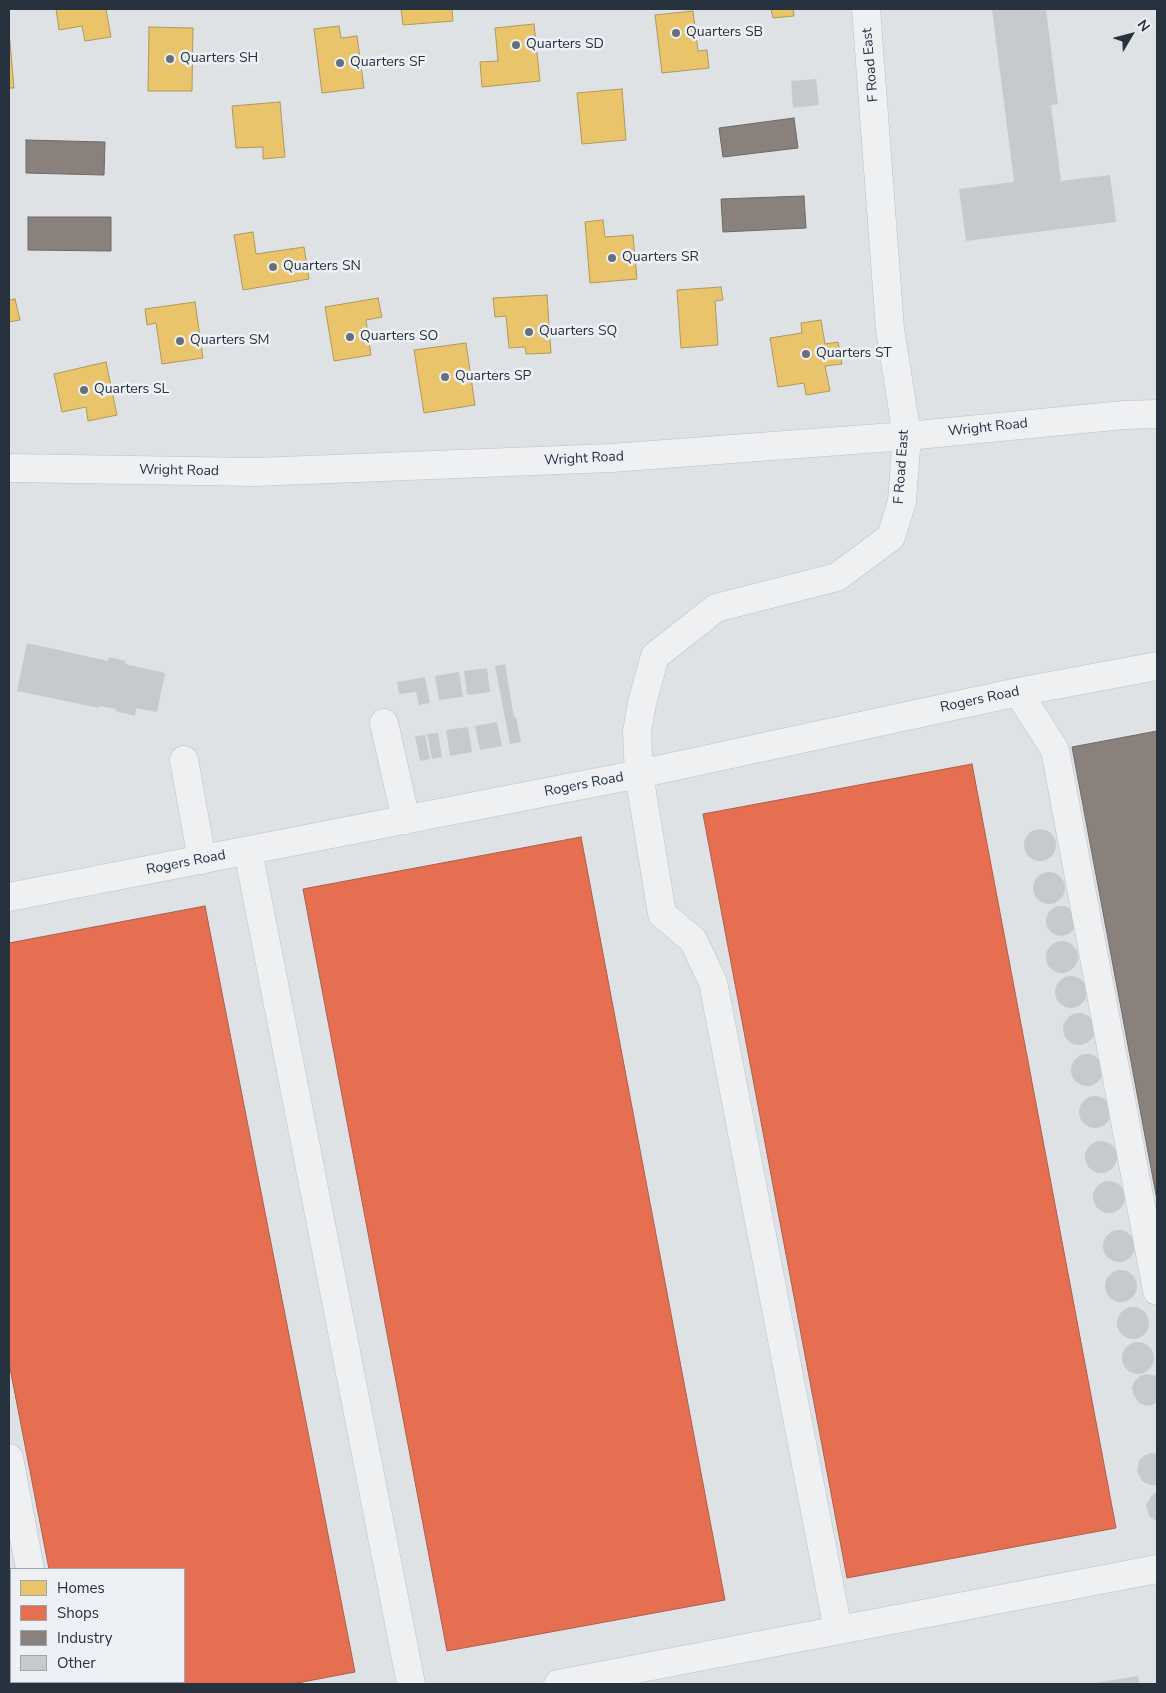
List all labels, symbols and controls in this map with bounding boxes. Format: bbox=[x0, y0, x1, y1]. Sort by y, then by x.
north arrow bbox=[1106, 10, 1156, 60]
text: N bbox=[1133, 16, 1154, 36]
place label: Quarters SB bbox=[686, 25, 763, 41]
marker: Quarters SB bbox=[670, 27, 682, 39]
street label: F Road East bbox=[859, 27, 883, 103]
place label: Quarters SD bbox=[526, 37, 604, 53]
marker: Quarters SD bbox=[510, 39, 522, 51]
place label: Quarters SH bbox=[180, 51, 258, 67]
marker: Quarters SH bbox=[164, 53, 176, 65]
place label: Quarters SF bbox=[350, 55, 425, 71]
marker: Quarters SF bbox=[334, 57, 346, 69]
place label: Quarters SR bbox=[622, 250, 699, 266]
marker: Quarters SR bbox=[606, 252, 618, 264]
place label: Quarters SN bbox=[283, 259, 361, 275]
marker: Quarters SN bbox=[267, 261, 279, 273]
place label: Quarters SQ bbox=[539, 324, 617, 340]
marker: Quarters SQ bbox=[523, 326, 535, 338]
place label: Quarters SO bbox=[360, 329, 438, 345]
marker: Quarters SO bbox=[344, 331, 356, 343]
place label: Quarters SM bbox=[190, 333, 270, 349]
marker: Quarters SM bbox=[174, 335, 186, 347]
place label: Quarters ST bbox=[816, 346, 892, 362]
marker: Quarters ST bbox=[800, 348, 812, 360]
place label: Quarters SP bbox=[455, 369, 531, 385]
marker: Quarters SP bbox=[439, 371, 451, 383]
place label: Quarters SL bbox=[94, 382, 169, 398]
marker: Quarters SL bbox=[78, 384, 90, 396]
street label: Wright Road bbox=[947, 415, 1029, 441]
street label: F Road East bbox=[891, 429, 913, 505]
street label: Wright Road bbox=[544, 449, 624, 469]
street label: Wright Road bbox=[139, 462, 219, 480]
street label: Rogers Road bbox=[939, 683, 1021, 717]
street label: Rogers Road bbox=[543, 769, 625, 801]
street label: Rogers Road bbox=[145, 847, 227, 879]
legend bbox=[10, 1568, 185, 1683]
text: Homes bbox=[57, 1578, 105, 1598]
text: Shops bbox=[57, 1603, 99, 1623]
text: Industry bbox=[57, 1628, 112, 1648]
text: Other bbox=[57, 1653, 96, 1673]

